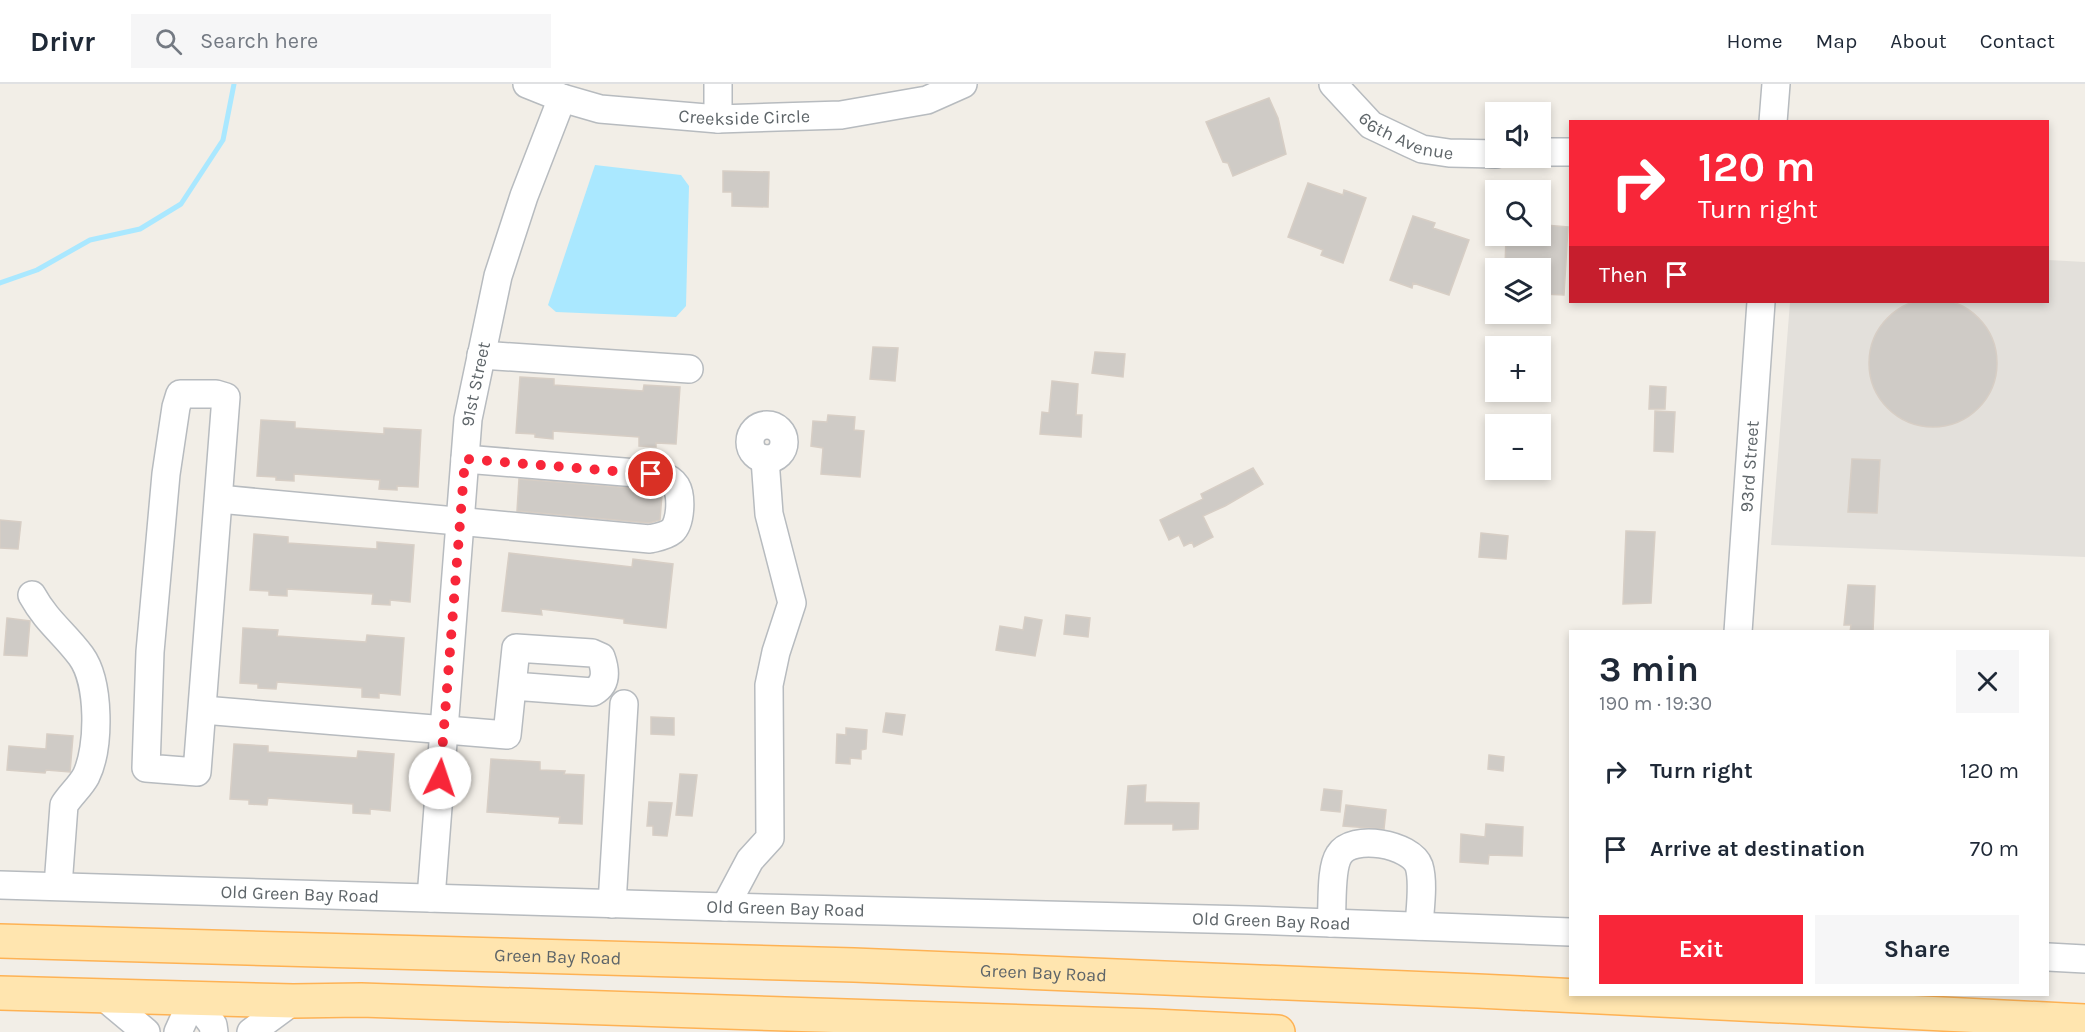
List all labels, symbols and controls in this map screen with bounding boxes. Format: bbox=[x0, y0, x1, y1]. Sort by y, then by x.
search box bbox=[131, 14, 551, 68]
text: Drivr bbox=[30, 25, 95, 58]
icon: search bbox=[152, 25, 185, 58]
text: Search here bbox=[200, 28, 318, 54]
text: Home bbox=[1727, 29, 1783, 53]
text: Map bbox=[1816, 29, 1857, 53]
text: About bbox=[1890, 29, 1947, 53]
text: Contact bbox=[1980, 29, 2055, 53]
map controls bbox=[1485, 102, 1551, 480]
button: sound bbox=[1485, 102, 1551, 168]
street label: Creekside Circle bbox=[678, 105, 811, 130]
street label: 66th Avenue bbox=[1354, 107, 1455, 165]
text: 120 m bbox=[1698, 142, 1815, 192]
icon: right bbox=[1599, 144, 1677, 222]
button: search bbox=[1485, 180, 1551, 246]
text: Turn right bbox=[1698, 193, 1818, 225]
button: layers bbox=[1485, 258, 1551, 324]
icon: arrive bbox=[1660, 258, 1693, 291]
text: Then bbox=[1599, 262, 1648, 288]
button: + bbox=[1485, 336, 1551, 402]
street label: 91st Street bbox=[456, 339, 495, 427]
button: − bbox=[1485, 414, 1551, 480]
street label: 93rd Street bbox=[1735, 420, 1764, 513]
pin bbox=[625, 448, 676, 499]
icon: arrive bbox=[634, 457, 667, 490]
text: 3 min bbox=[1599, 648, 1699, 690]
button: close bbox=[1956, 650, 2019, 713]
text: 190 m · 19:30 bbox=[1599, 692, 1712, 715]
position arrow bbox=[408, 746, 472, 810]
icon: right bbox=[1599, 755, 1632, 788]
text: Turn right bbox=[1650, 758, 1753, 784]
text: 120 m bbox=[1960, 758, 2019, 784]
icon: arrive bbox=[1599, 833, 1632, 866]
text: Arrive at destination bbox=[1650, 836, 1865, 862]
text: 70 m bbox=[1970, 836, 2019, 862]
street label: Old Green Bay Road bbox=[220, 881, 379, 908]
street label: Old Green Bay Road bbox=[706, 895, 865, 921]
street label: Old Green Bay Road bbox=[1192, 908, 1351, 935]
button: Exit bbox=[1599, 915, 1803, 984]
button: Share bbox=[1815, 915, 2019, 984]
street label: Green Bay Road bbox=[494, 944, 622, 969]
street label: Green Bay Road bbox=[980, 959, 1107, 987]

